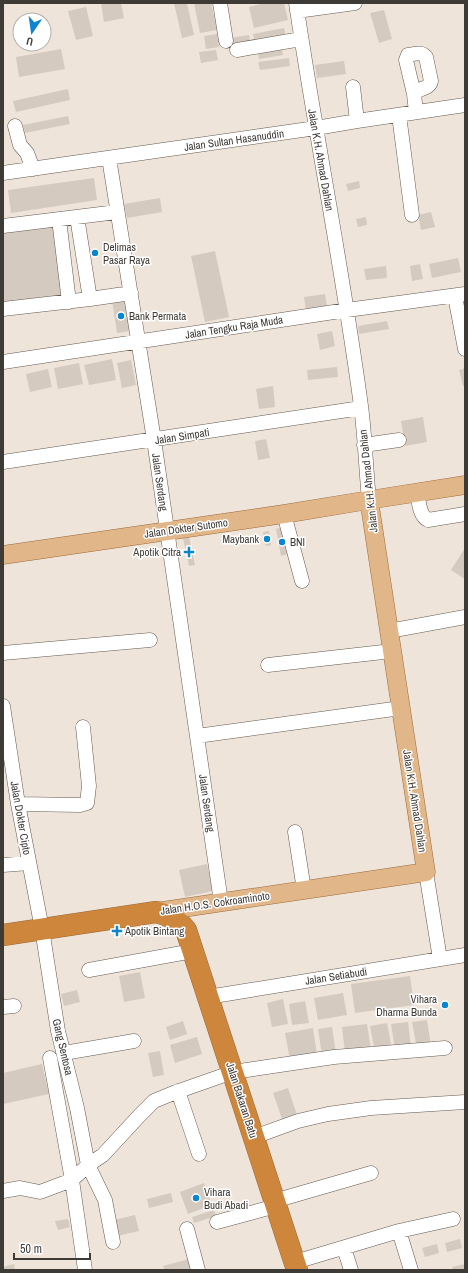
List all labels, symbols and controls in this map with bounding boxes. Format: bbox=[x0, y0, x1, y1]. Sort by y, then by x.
north arrow bbox=[12, 12, 52, 52]
text: U bbox=[25, 34, 34, 49]
street label: Jalan K.H. Ahmad Dahlan bbox=[305, 108, 337, 212]
street label: Jalan Sultan Hasanuddin bbox=[183, 126, 285, 154]
place label: Delimas Pasar Raya bbox=[103, 240, 150, 267]
marker: Delimas Pasar Raya bbox=[90, 248, 100, 258]
place label: Bank Permata bbox=[129, 309, 186, 323]
marker: Bank Permata bbox=[116, 311, 126, 321]
street label: Jalan Tengku Raja Muda bbox=[184, 312, 284, 342]
street label: Jalan Simpati bbox=[154, 425, 210, 447]
street label: Jalan K.H. Ahmad Dahlan bbox=[356, 429, 380, 533]
street label: Jalan Serdang bbox=[149, 452, 171, 512]
street label: Jalan Dokter Sutomo bbox=[143, 515, 229, 541]
place label: Maybank bbox=[222, 532, 259, 546]
marker: Maybank bbox=[262, 534, 272, 544]
place label: BNI bbox=[290, 535, 305, 549]
marker: BNI bbox=[277, 537, 287, 547]
place label: Apotik Citra bbox=[132, 545, 181, 559]
marker: Apotik Citra bbox=[184, 547, 194, 557]
street label: Jalan K.H. Ahmad Dahlan bbox=[400, 749, 430, 853]
street label: Jalan Serdang bbox=[196, 773, 218, 833]
street label: Jalan Dokter Cipto bbox=[8, 780, 34, 856]
street label: Jalan H.O.S. Cokroaminoto bbox=[159, 888, 271, 918]
place label: Apotik Bintang bbox=[124, 924, 184, 938]
marker: Apotik Bintang bbox=[112, 926, 122, 936]
street label: Jalan Setiabudi bbox=[304, 964, 368, 988]
place label: Vihara Dharma Bunda bbox=[376, 992, 437, 1019]
marker: Vihara Dharma Bunda bbox=[440, 1000, 450, 1010]
street label: Gang Sentosa bbox=[50, 1017, 76, 1077]
street label: Jalan Bakaran Batu bbox=[223, 1060, 261, 1140]
place label: Vihara Budi Abadi bbox=[204, 1185, 248, 1212]
marker: Vihara Budi Abadi bbox=[191, 1193, 201, 1203]
scale bar bbox=[14, 1235, 90, 1261]
text: 50 m bbox=[20, 1241, 42, 1257]

